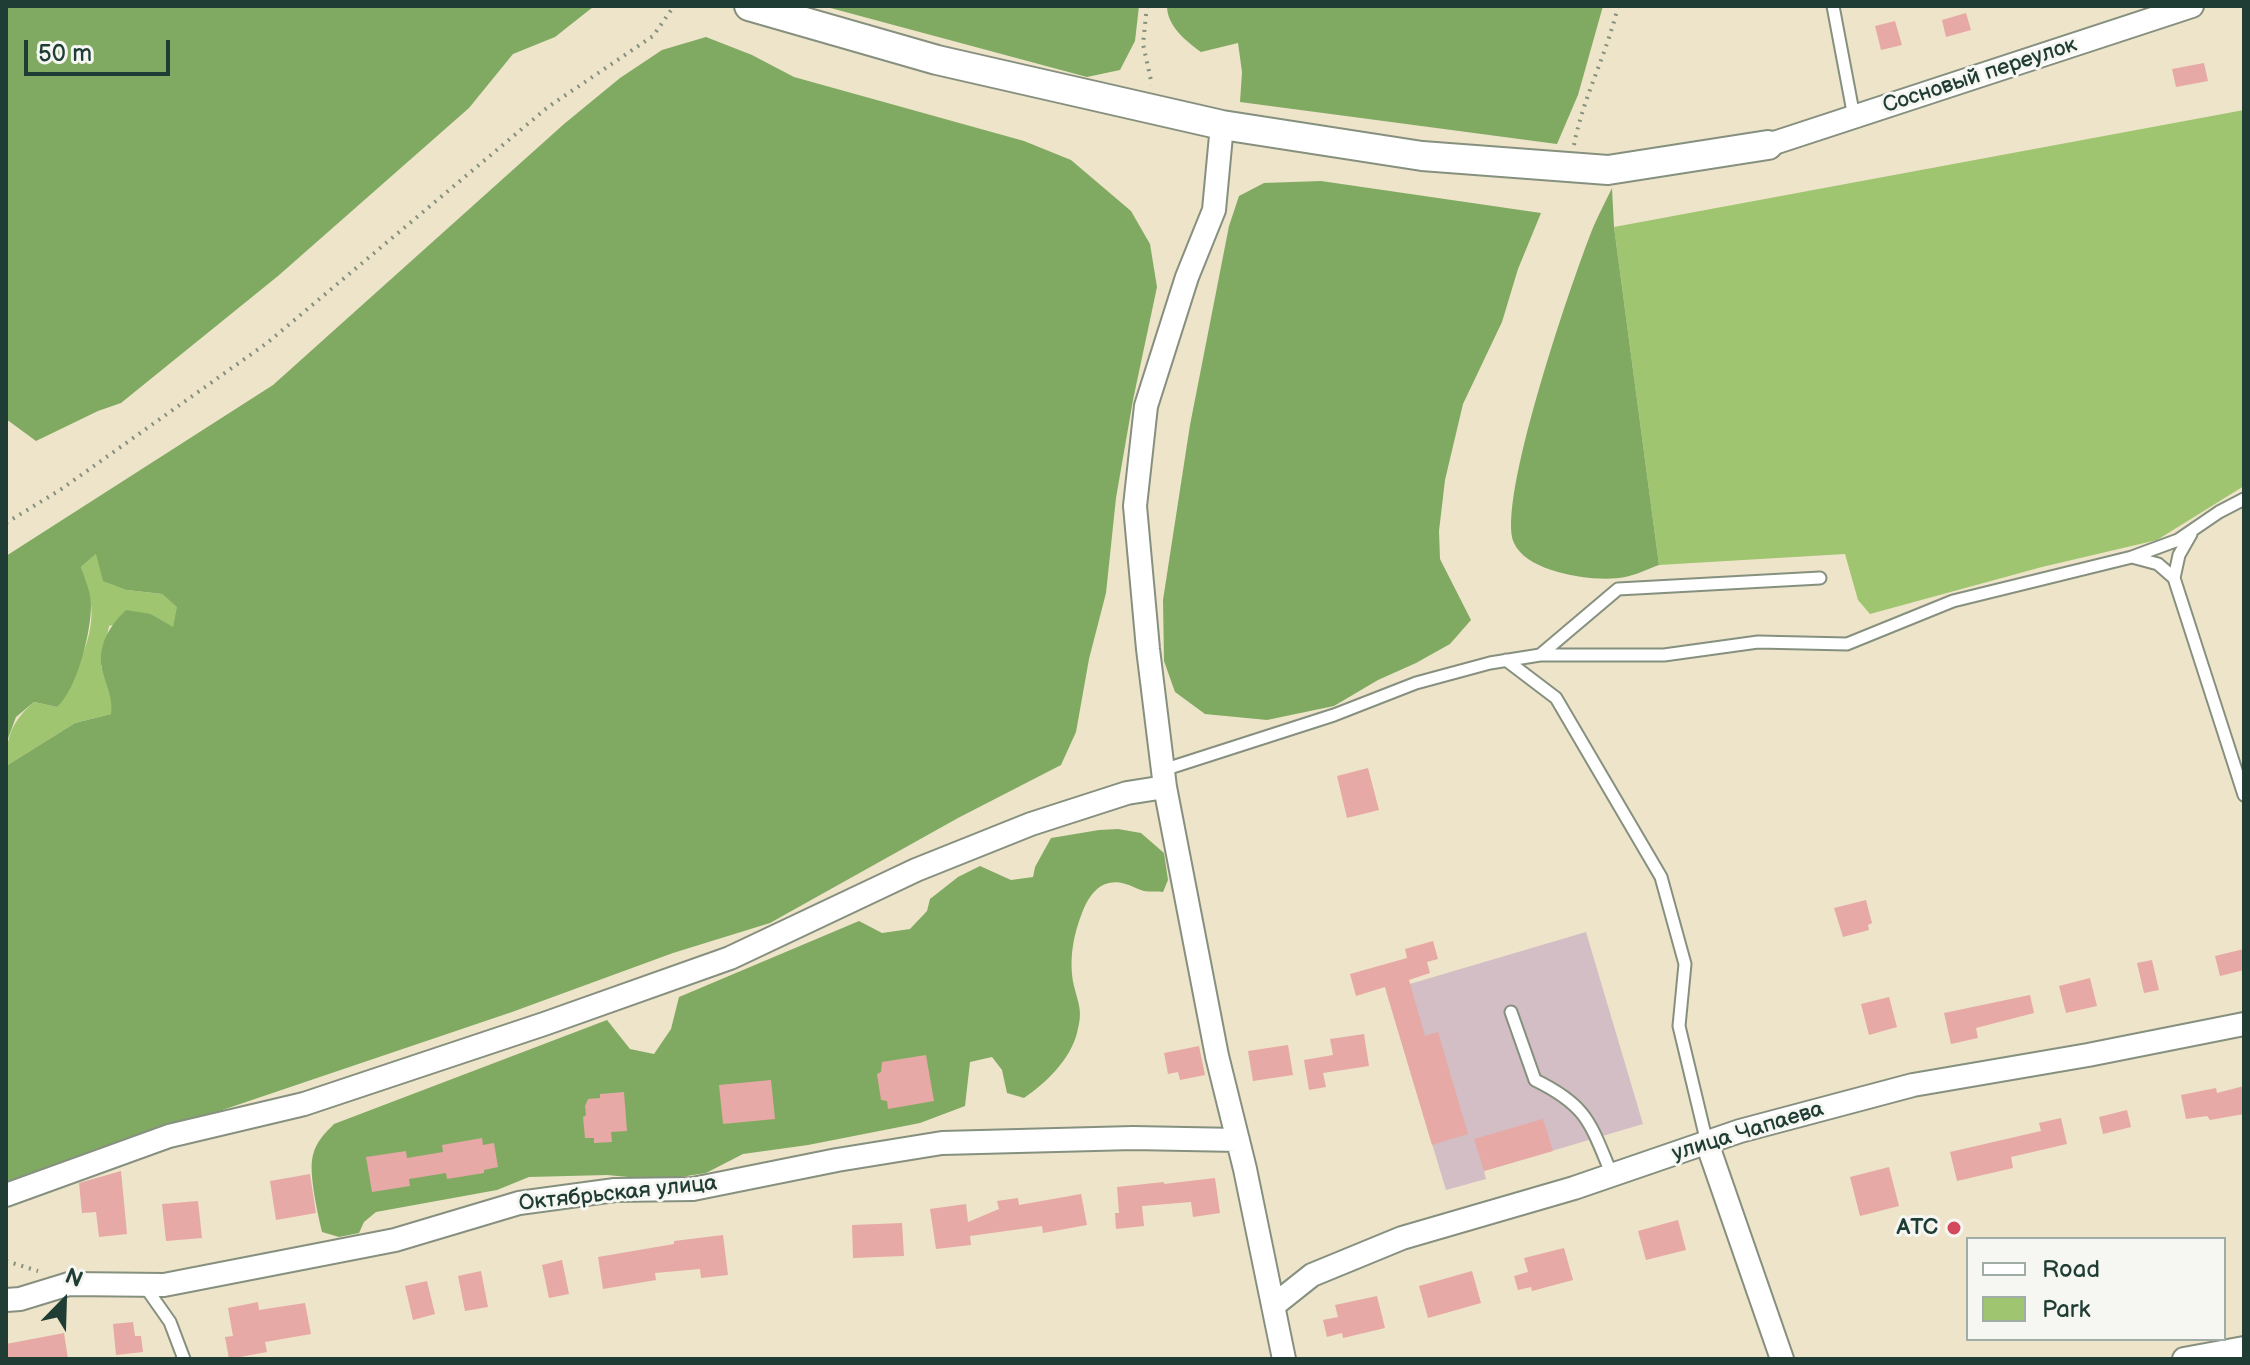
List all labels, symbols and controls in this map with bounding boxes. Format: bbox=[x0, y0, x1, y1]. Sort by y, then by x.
scale bar bbox=[28, 24, 174, 74]
street label: Сосновый переулок bbox=[1880, 32, 2080, 120]
text: 50 m bbox=[38, 39, 92, 68]
street label: улица Чапаева bbox=[1669, 1096, 1827, 1168]
street label: Октябрьская улица bbox=[517, 1170, 719, 1218]
place label: АТС bbox=[1897, 1215, 1938, 1241]
marker: АТС bbox=[1945, 1219, 1963, 1237]
legend bbox=[1966, 1237, 2226, 1341]
text: Road bbox=[2042, 1255, 2100, 1284]
north arrow bbox=[24, 1261, 104, 1341]
text: N bbox=[61, 1263, 86, 1294]
text: Park bbox=[2042, 1295, 2090, 1324]

